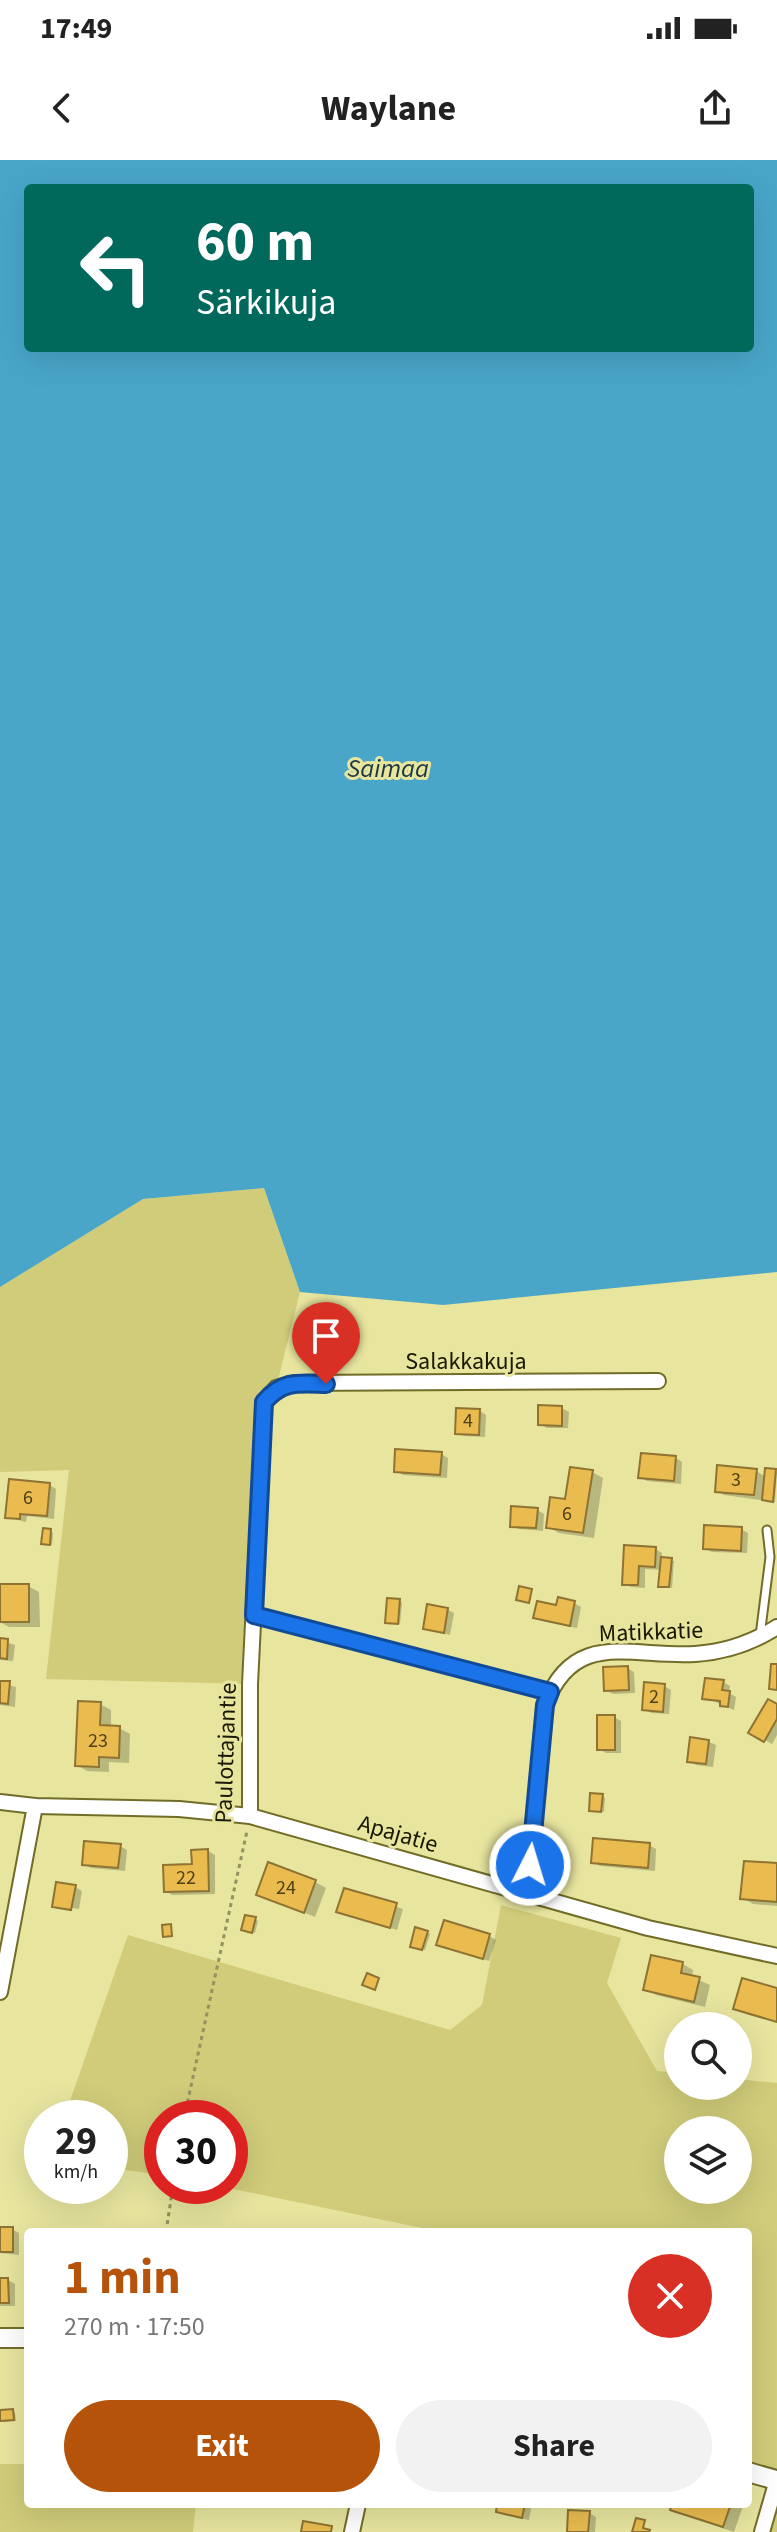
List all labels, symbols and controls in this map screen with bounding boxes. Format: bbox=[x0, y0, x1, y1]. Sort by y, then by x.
text: 17:49 bbox=[40, 7, 112, 50]
text: Waylane bbox=[321, 83, 456, 134]
icon: back bbox=[40, 86, 84, 130]
icon: share bbox=[693, 86, 737, 130]
text: 60 m bbox=[196, 203, 314, 282]
icon: left bbox=[64, 216, 168, 320]
text: Särkikuja bbox=[196, 277, 336, 328]
water label: Saimaa bbox=[347, 750, 429, 787]
pin bbox=[292, 1302, 360, 1384]
icon: arrive bbox=[304, 1314, 348, 1358]
street label: Salakkakuja bbox=[405, 1344, 527, 1379]
house number: 4 bbox=[463, 1407, 473, 1435]
house number: 3 bbox=[731, 1466, 741, 1494]
house number: 6 bbox=[23, 1484, 33, 1512]
house number: 6 bbox=[562, 1500, 572, 1528]
street label: Matikkatie bbox=[598, 1613, 704, 1651]
street label: Paulottajantie bbox=[206, 1682, 246, 1824]
house number: 2 bbox=[649, 1683, 659, 1711]
house number: 23 bbox=[88, 1727, 108, 1755]
street label: Apajatie bbox=[354, 1806, 442, 1862]
position arrow bbox=[488, 1823, 572, 1907]
house number: 22 bbox=[176, 1864, 196, 1892]
house number: 24 bbox=[276, 1874, 296, 1902]
map controls bbox=[664, 2012, 752, 2204]
button: search bbox=[664, 2012, 752, 2100]
speed limit sign: 30 bbox=[144, 2100, 248, 2204]
text: 29 bbox=[55, 2113, 97, 2170]
button: layers bbox=[664, 2116, 752, 2204]
text: km/h bbox=[54, 2158, 98, 2186]
text: 1 min bbox=[64, 2244, 181, 2312]
button: close bbox=[628, 2254, 712, 2338]
text: 270 m · 17:50 bbox=[64, 2308, 205, 2345]
button: Exit bbox=[64, 2400, 380, 2492]
button: Share bbox=[396, 2400, 712, 2492]

